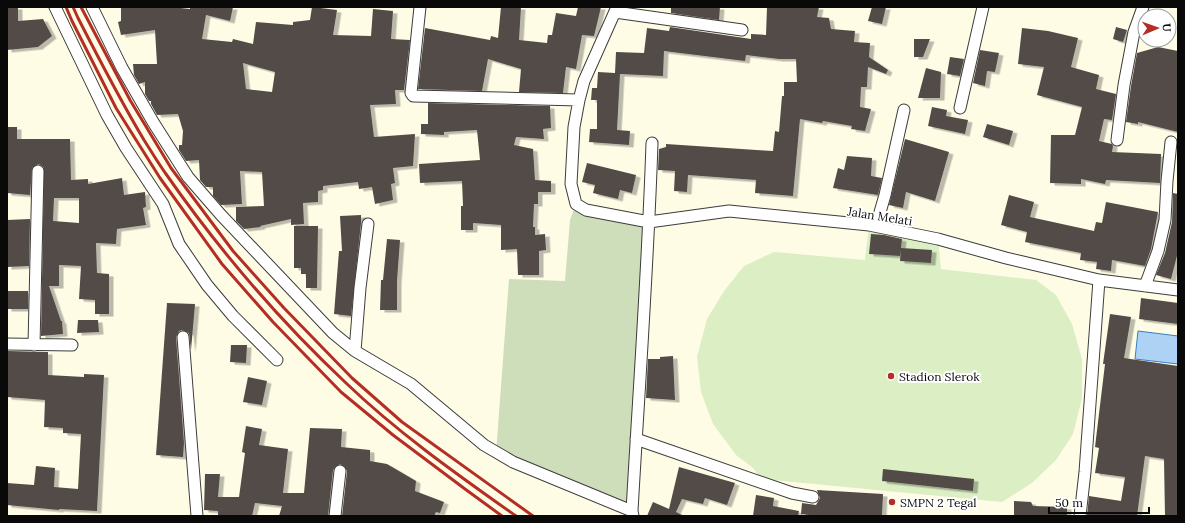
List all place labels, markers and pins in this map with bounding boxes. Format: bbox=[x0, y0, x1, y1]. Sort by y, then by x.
place label: Stadion Slerok bbox=[899, 369, 980, 384]
marker: Stadion Slerok bbox=[886, 371, 896, 381]
place label: SMPN 2 Tegal bbox=[900, 495, 977, 510]
marker: SMPN 2 Tegal bbox=[887, 497, 897, 507]

